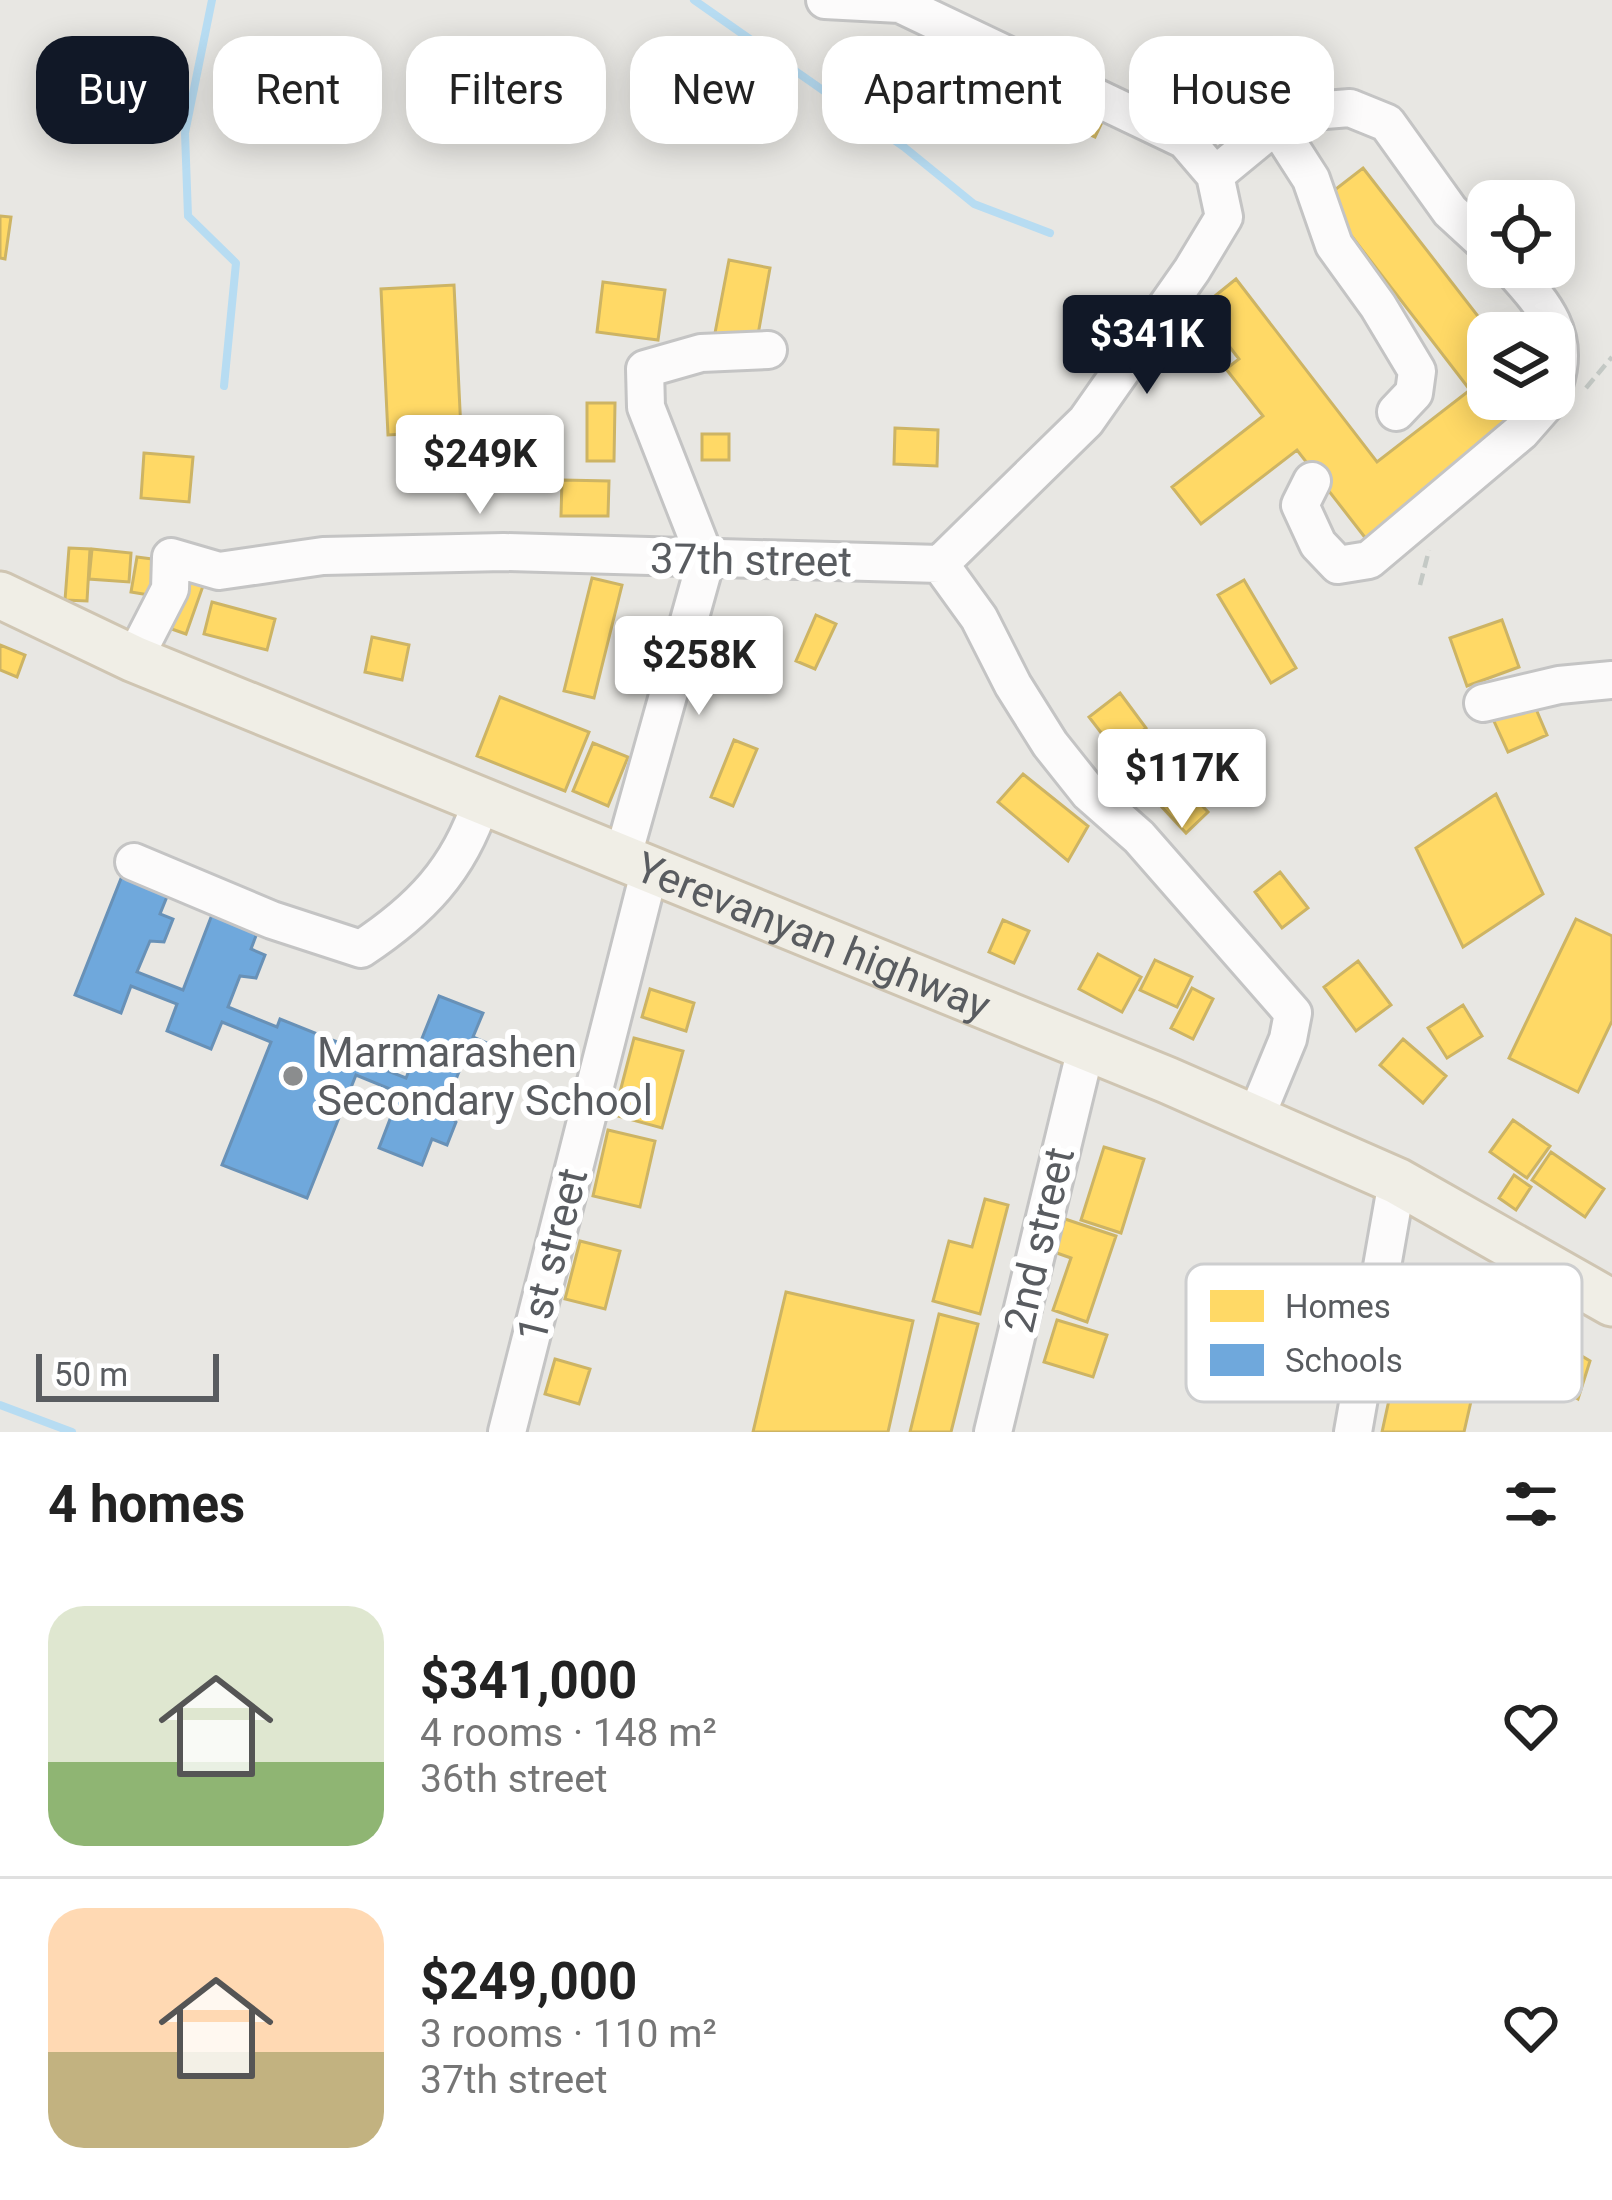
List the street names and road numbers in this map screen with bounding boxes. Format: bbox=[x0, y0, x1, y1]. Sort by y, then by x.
street label: 37th street bbox=[650, 534, 852, 586]
street label: Yerevanyan highway bbox=[629, 842, 998, 1030]
street label: 2nd street bbox=[994, 1143, 1084, 1337]
street label: 1st street bbox=[507, 1163, 597, 1347]

